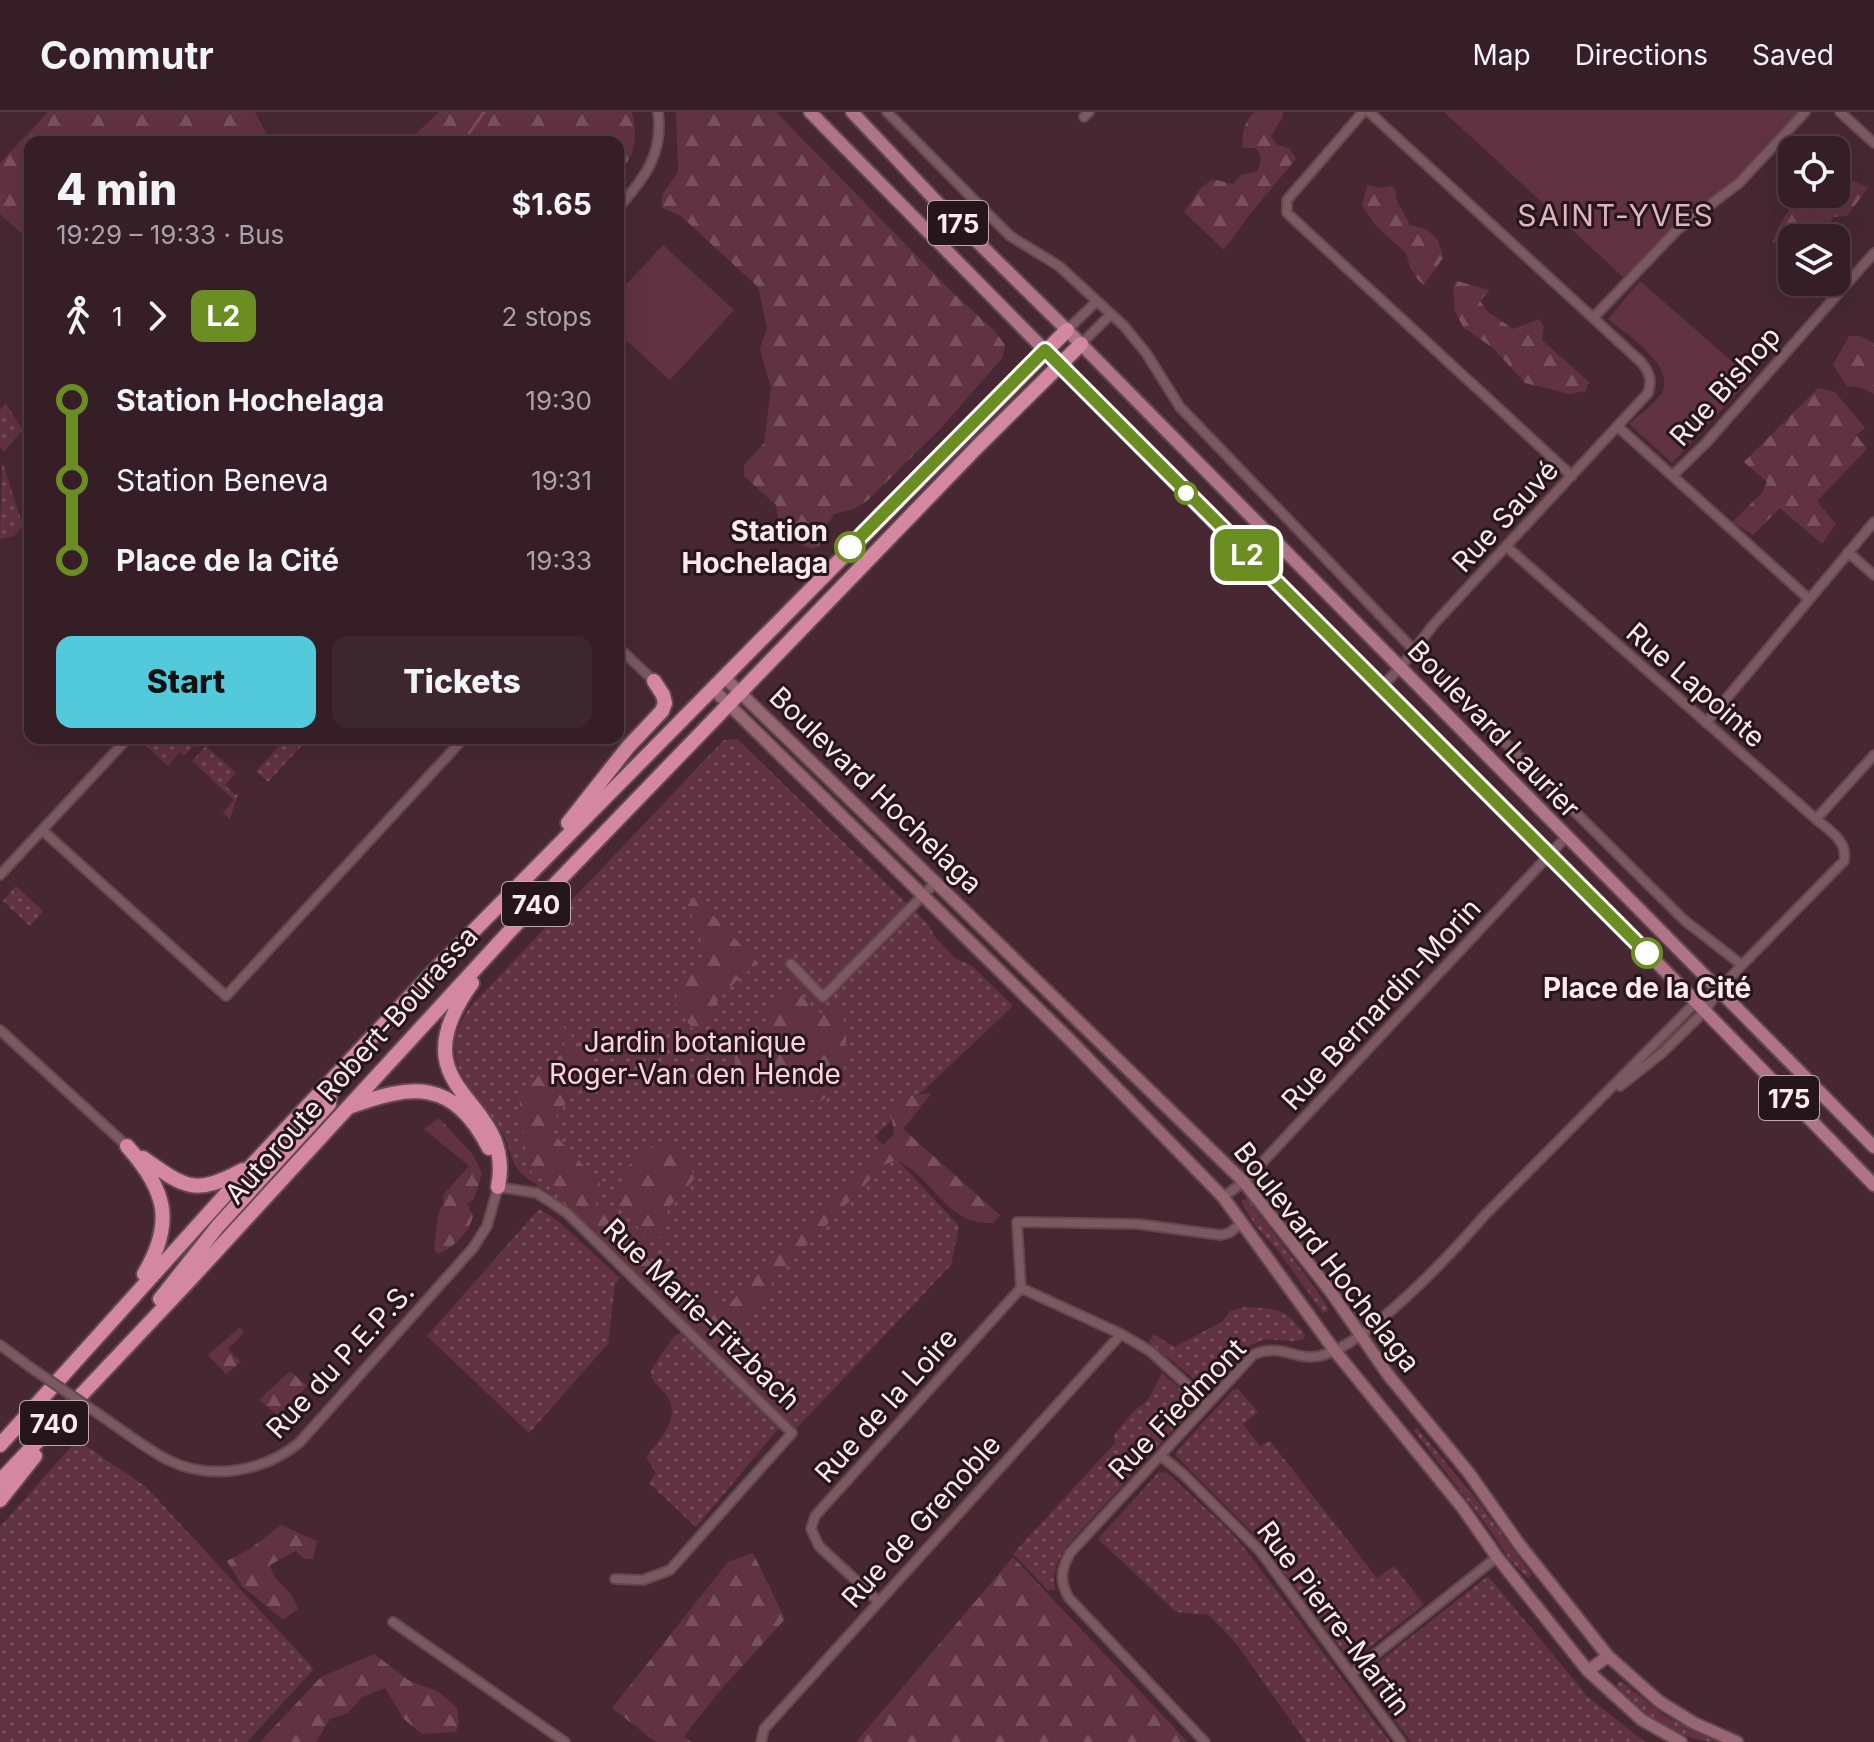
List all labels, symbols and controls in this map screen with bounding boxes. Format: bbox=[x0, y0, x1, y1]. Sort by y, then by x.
text: Commutr bbox=[40, 32, 214, 78]
text: Map bbox=[1472, 38, 1531, 72]
text: Directions bbox=[1575, 38, 1708, 72]
text: Saved bbox=[1752, 38, 1834, 72]
map controls bbox=[1778, 136, 1850, 296]
button: locate bbox=[1778, 136, 1850, 208]
text: 4 min bbox=[56, 162, 177, 216]
text: $1.65 bbox=[512, 186, 592, 222]
district label: SAINT-YVES bbox=[1517, 197, 1715, 233]
road number: 175 bbox=[928, 201, 988, 245]
text: 19:29 – 19:33 · Bus bbox=[56, 219, 284, 250]
button: layers bbox=[1778, 224, 1850, 296]
icon: walk bbox=[56, 294, 100, 338]
icon: forward bbox=[135, 294, 179, 338]
text: L2 bbox=[207, 299, 240, 333]
text: 1 bbox=[112, 301, 123, 332]
text: 2 stops bbox=[502, 301, 592, 332]
street label: Rue Bishop bbox=[1662, 319, 1788, 453]
text: Station Hochelaga bbox=[116, 382, 384, 418]
text: 19:30 bbox=[525, 385, 592, 416]
street label: Rue Sauvé bbox=[1445, 453, 1565, 579]
text: Station Beneva bbox=[116, 462, 329, 498]
text: 19:31 bbox=[531, 465, 592, 496]
unlabelled marker bbox=[1175, 482, 1197, 504]
place label: Station Hochelaga bbox=[682, 514, 828, 580]
line badge: L2 bbox=[1211, 529, 1283, 581]
marker: Station Hochelaga bbox=[835, 532, 865, 562]
text: L2 bbox=[1230, 538, 1264, 572]
text: Place de la Cité bbox=[116, 542, 339, 578]
text: 19:33 bbox=[526, 545, 592, 576]
street label: Rue Lapointe bbox=[1620, 615, 1772, 755]
street label: Boulevard Laurier bbox=[1401, 633, 1587, 825]
button: Start bbox=[56, 636, 316, 728]
button: Tickets bbox=[332, 636, 592, 728]
street label: Boulevard Hochelaga bbox=[763, 680, 989, 900]
road number: 740 bbox=[502, 882, 570, 926]
street label: Rue Bernardin-Morin bbox=[1274, 891, 1488, 1117]
street label: Autoroute Robert-Bourassa bbox=[217, 919, 485, 1211]
marker: Place de la Cité bbox=[1632, 938, 1662, 968]
place label: Place de la Cité bbox=[1543, 971, 1751, 1005]
park label: Jardin botanique Roger-Van den Hende bbox=[549, 1025, 841, 1091]
road number: 175 bbox=[1759, 1076, 1819, 1120]
street label: Boulevard Hochelaga bbox=[1227, 1135, 1427, 1379]
street label: Rue Marie-Fitzbach bbox=[597, 1211, 807, 1417]
street label: Rue du P.E.P.S. bbox=[259, 1275, 421, 1445]
street label: Rue de la Loire bbox=[808, 1321, 964, 1489]
street label: Rue Fiedmont bbox=[1101, 1332, 1253, 1486]
road number: 740 bbox=[20, 1401, 88, 1445]
street label: Rue de Grenoble bbox=[834, 1428, 1008, 1614]
street label: Rue Pierre-Martin bbox=[1250, 1514, 1418, 1722]

